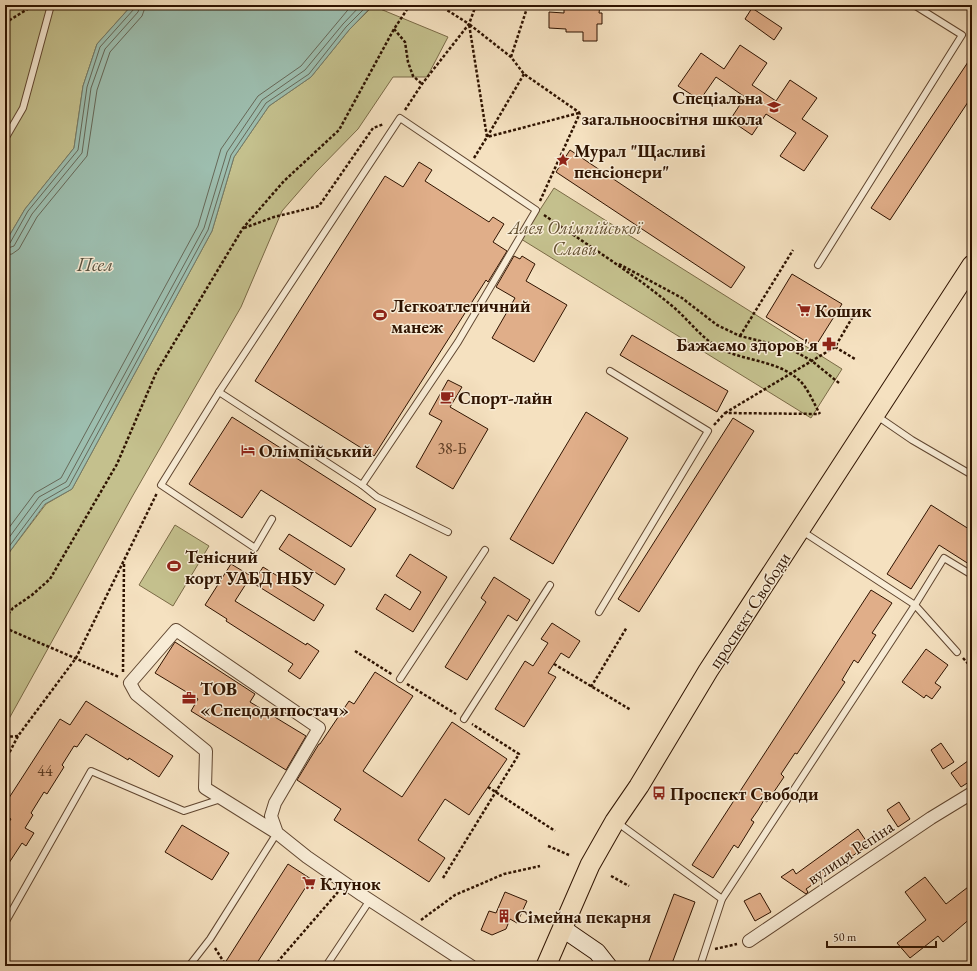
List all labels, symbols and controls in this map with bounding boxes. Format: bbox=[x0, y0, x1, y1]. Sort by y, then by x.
place label: Спеціальна загальноосвітня школа bbox=[581, 86, 763, 130]
school or university icon: Спеціальна загальноосвітня школа bbox=[766, 99, 782, 115]
place label: Мурал "Щасливі пенсіонери" bbox=[574, 139, 707, 183]
place icon: Мурал "Щасливі пенсіонери" bbox=[555, 152, 571, 168]
park label: Алея Олімпійської Слави bbox=[507, 216, 644, 260]
water label: Псел bbox=[76, 252, 113, 277]
place label: Легкоатлетичний манеж bbox=[391, 294, 531, 338]
place label: Кошик bbox=[815, 299, 872, 322]
supermarket icon: Кошик bbox=[796, 302, 812, 318]
sports icon: Легкоатлетичний манеж bbox=[372, 307, 388, 323]
place label: Бажаємо здоров'я bbox=[676, 333, 818, 356]
pharmacy icon: Бажаємо здоров'я bbox=[821, 336, 837, 352]
place label: Спорт-лайн bbox=[458, 386, 553, 409]
cafe icon: Спорт-лайн bbox=[439, 389, 455, 405]
house number: 38-Б bbox=[437, 438, 467, 459]
place label: Олімпійський bbox=[259, 439, 373, 462]
hotel icon: Олімпійський bbox=[240, 442, 256, 458]
place label: Тенісний корт УАБД НБУ bbox=[185, 545, 315, 589]
street label: проспект Свободи bbox=[703, 547, 795, 672]
sports icon: Тенісний корт УАБД НБУ bbox=[166, 558, 182, 574]
place label: ТОВ «Спецодягпостач» bbox=[200, 677, 349, 721]
office icon: ТОВ «Спецодягпостач» bbox=[181, 690, 197, 706]
house number: 44 bbox=[37, 760, 53, 781]
place label: Проспект Свободи bbox=[670, 782, 819, 805]
bus stop icon: Проспект Свободи bbox=[651, 785, 667, 801]
street label: вулиця Рєпіна bbox=[802, 814, 899, 890]
place label: Клунок bbox=[320, 872, 381, 895]
supermarket icon: Клунок bbox=[301, 875, 317, 891]
place label: Сімейна пекарня bbox=[515, 905, 651, 928]
building icon: Сімейна пекарня bbox=[496, 908, 512, 924]
scale bar bbox=[827, 923, 936, 949]
text: 50 m bbox=[833, 929, 857, 945]

